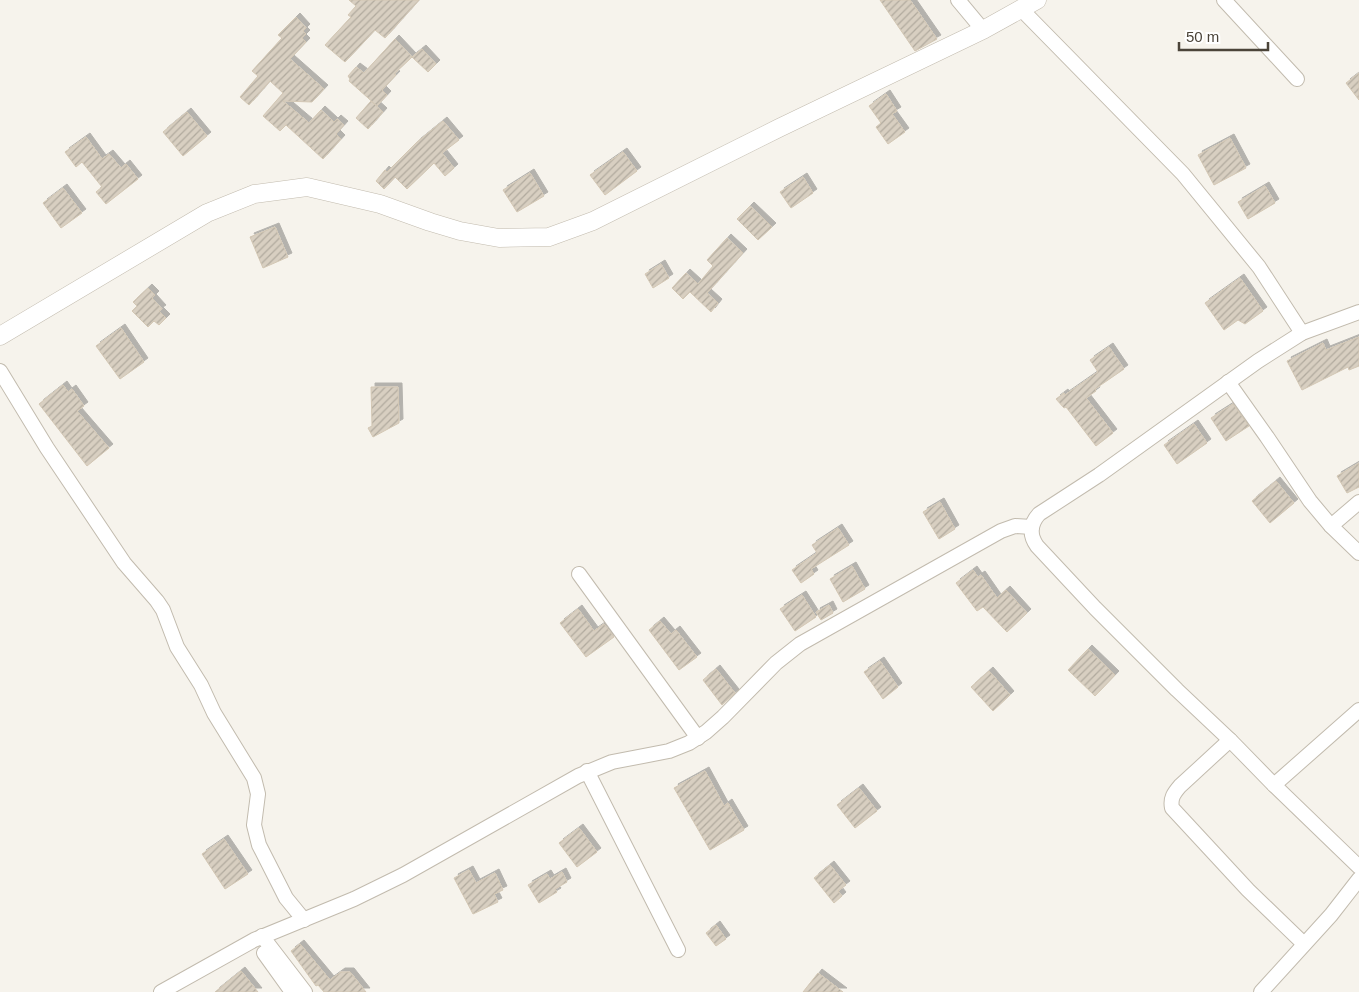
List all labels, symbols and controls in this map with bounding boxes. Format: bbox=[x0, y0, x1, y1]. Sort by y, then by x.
scale bar bbox=[1179, 20, 1268, 52]
text: 50 m bbox=[1186, 28, 1219, 45]

